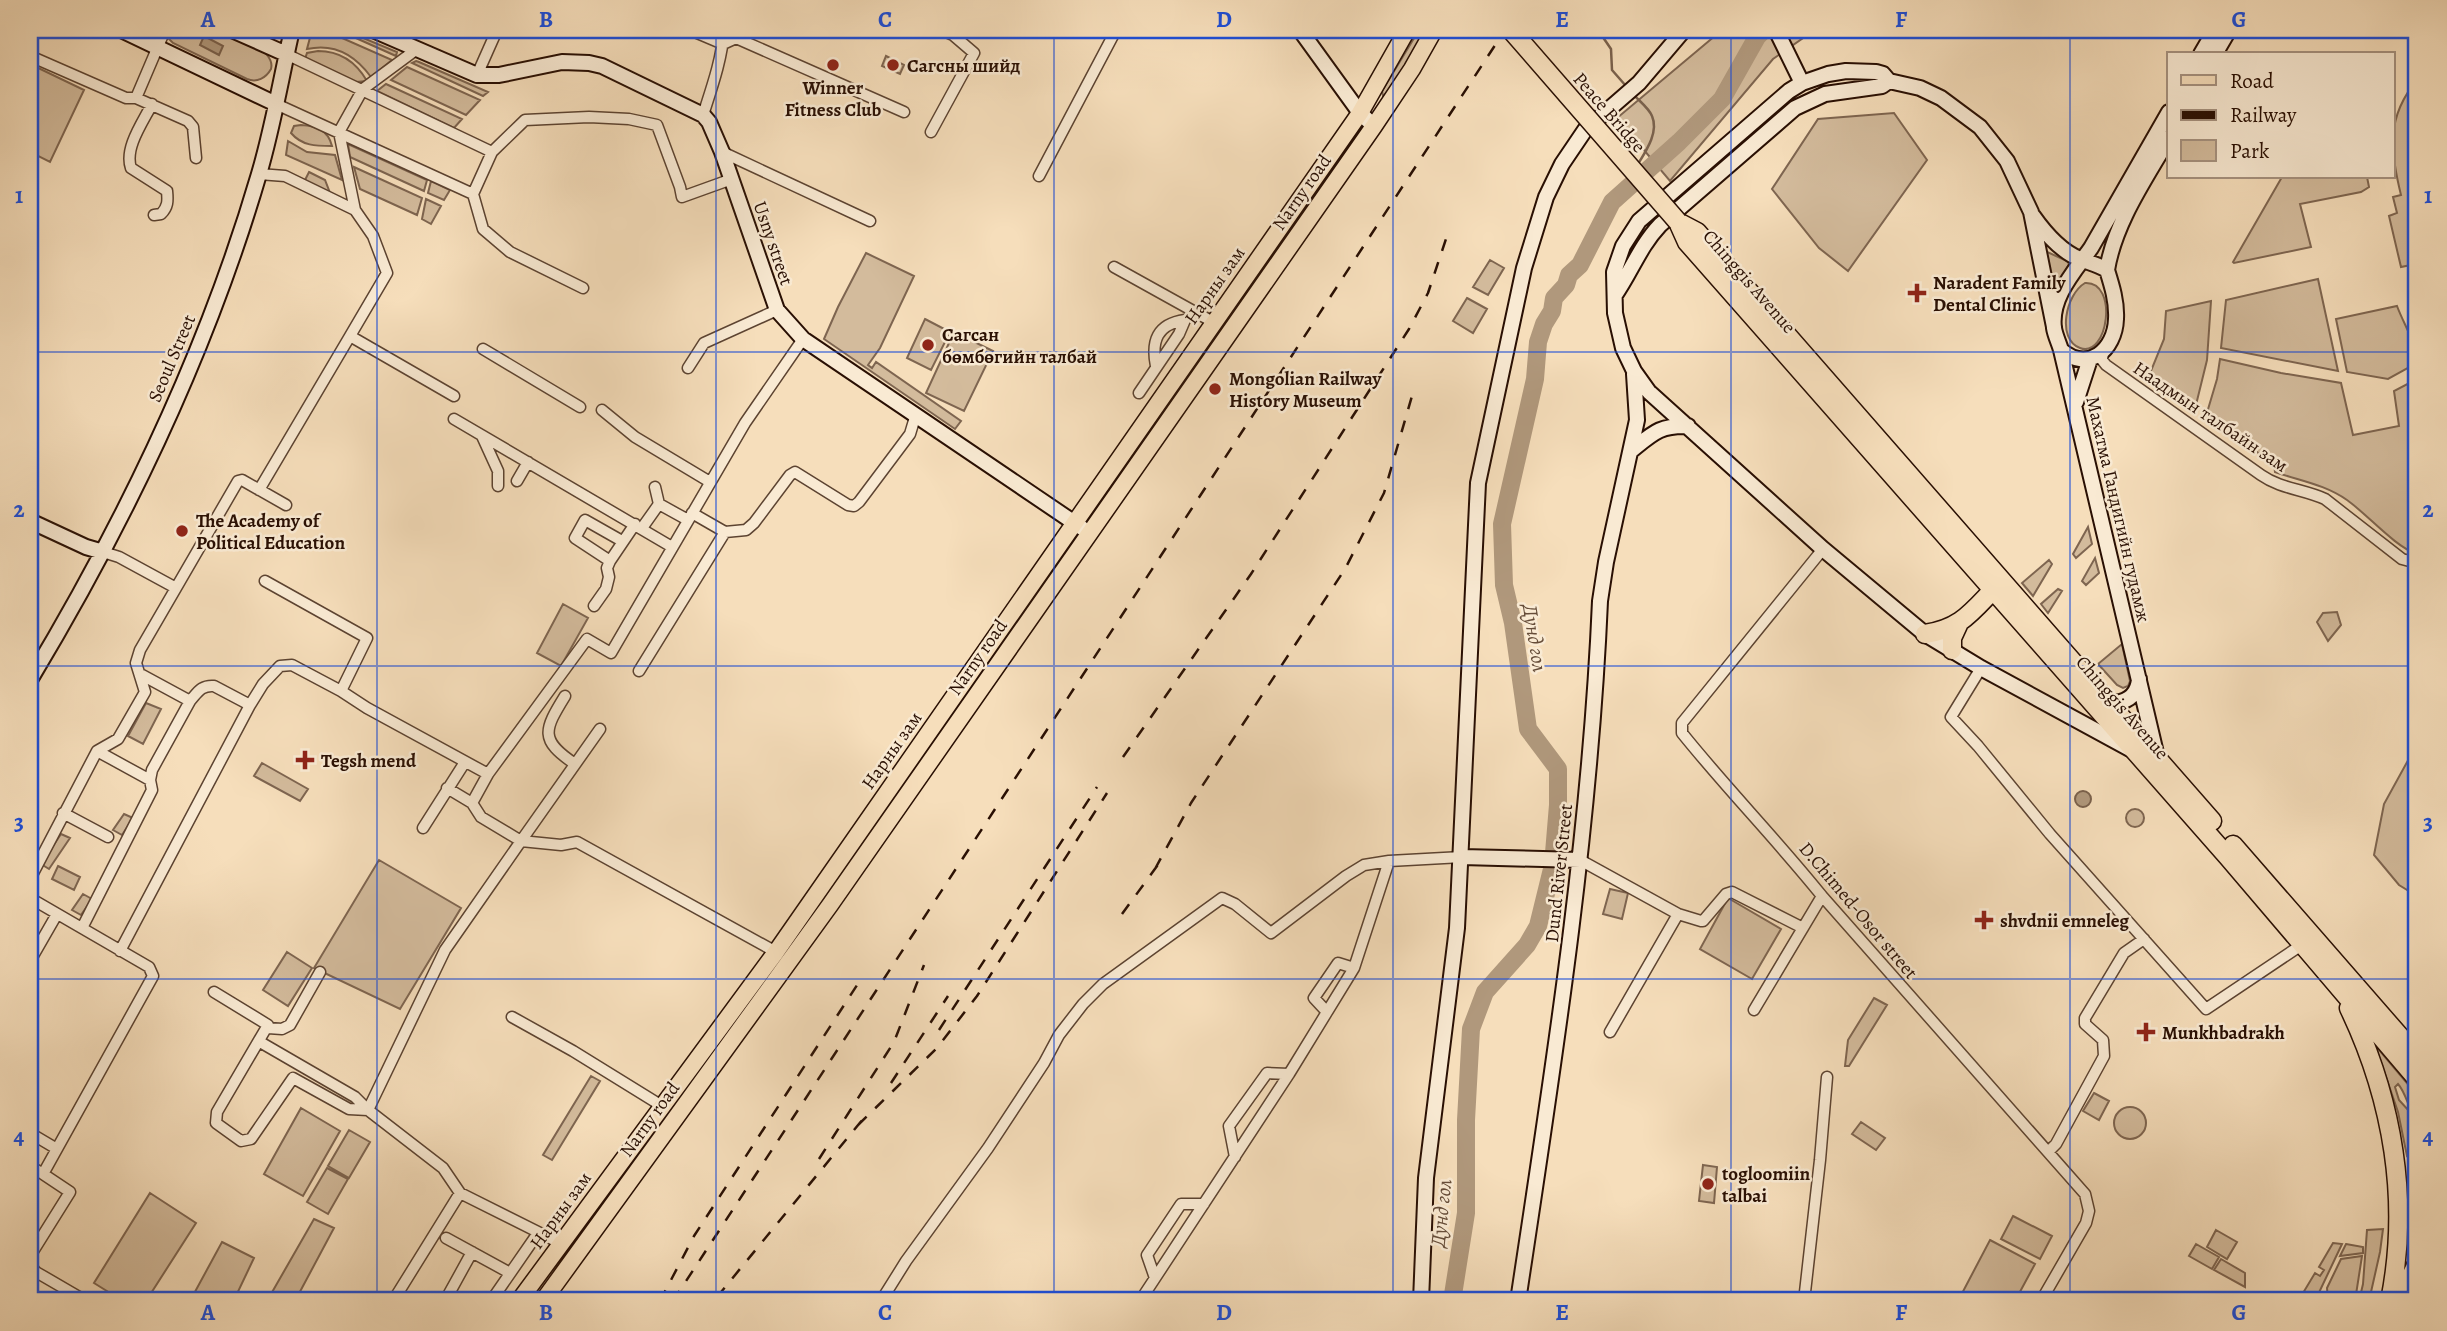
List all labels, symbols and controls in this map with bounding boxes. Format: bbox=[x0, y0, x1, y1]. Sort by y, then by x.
text: A bbox=[200, 4, 216, 35]
text: B bbox=[539, 4, 553, 35]
text: C bbox=[878, 4, 892, 35]
text: D bbox=[1216, 4, 1232, 35]
text: E bbox=[1555, 4, 1569, 35]
text: F bbox=[1895, 4, 1908, 35]
text: G bbox=[2231, 4, 2247, 35]
legend bbox=[2167, 52, 2394, 178]
place label: Сагсны шийд bbox=[907, 53, 1020, 79]
marker: Winner Fitness Club bbox=[825, 57, 841, 73]
marker: Сагсны шийд bbox=[885, 57, 901, 73]
street label: Peace Bridge bbox=[1567, 67, 1652, 159]
text: Road bbox=[2230, 67, 2274, 95]
place label: Winner Fitness Club bbox=[785, 75, 882, 123]
text: Railway bbox=[2230, 101, 2297, 129]
text: Park bbox=[2230, 137, 2270, 165]
street label: Narny road bbox=[1266, 149, 1338, 236]
text: 1 bbox=[15, 180, 23, 211]
text: 1 bbox=[2424, 180, 2432, 211]
street label: Usny street bbox=[747, 198, 800, 289]
street label: Chinggis Avenue bbox=[1697, 224, 1802, 339]
street label: Нарны зам bbox=[1178, 241, 1251, 330]
place label: Naradent Family Dental Clinic bbox=[1933, 270, 2067, 318]
marker: Naradent Family Dental Clinic bbox=[1907, 283, 1927, 303]
street label: Seoul Street bbox=[142, 310, 202, 406]
place label: Сагсан бөмбөгийн талбай bbox=[942, 322, 1097, 370]
marker: Сагсан бөмбөгийн талбай bbox=[920, 337, 936, 353]
street label: Наадмын талбайн зам bbox=[2128, 355, 2293, 478]
place label: Mongolian Railway History Museum bbox=[1229, 366, 1383, 414]
marker: Mongolian Railway History Museum bbox=[1207, 381, 1223, 397]
street label: Махатма Гандигийн гудамж bbox=[2079, 394, 2157, 625]
text: 2 bbox=[13, 494, 25, 525]
text: 2 bbox=[2422, 494, 2434, 525]
place label: The Academy of Political Education bbox=[196, 508, 345, 556]
marker: The Academy of Political Education bbox=[174, 523, 190, 539]
water label: Дунд гол bbox=[1516, 600, 1554, 674]
street label: Narny road bbox=[942, 614, 1014, 701]
street label: Chinggis Avenue bbox=[2070, 650, 2175, 765]
street label: Нарны зам bbox=[855, 706, 928, 795]
place label: Tegsh mend bbox=[321, 748, 417, 774]
marker: Tegsh mend bbox=[295, 750, 315, 770]
street label: Dund River Street bbox=[1539, 803, 1579, 944]
text: 3 bbox=[14, 807, 24, 838]
text: 3 bbox=[2423, 807, 2433, 838]
street label: D.Chimed-Osor street bbox=[1793, 836, 1923, 985]
place label: shvdnii emneleg bbox=[2000, 908, 2129, 934]
marker: shvdnii emneleg bbox=[1974, 910, 1994, 930]
place label: Munkhbadrakh bbox=[2162, 1020, 2285, 1046]
marker: Munkhbadrakh bbox=[2136, 1022, 2156, 1042]
street label: Narny road bbox=[614, 1076, 686, 1163]
text: 4 bbox=[14, 1121, 25, 1152]
text: 4 bbox=[2423, 1121, 2434, 1152]
place label: togloomiin talbai bbox=[1722, 1161, 1810, 1209]
street label: Нарны зам bbox=[524, 1167, 598, 1255]
marker: togloomiin talbai bbox=[1700, 1176, 1716, 1192]
water label: Дунд гол bbox=[1423, 1177, 1459, 1250]
text: A bbox=[200, 1297, 216, 1328]
text: B bbox=[539, 1297, 553, 1328]
text: C bbox=[878, 1297, 892, 1328]
text: D bbox=[1216, 1297, 1232, 1328]
text: E bbox=[1555, 1297, 1569, 1328]
text: F bbox=[1895, 1297, 1908, 1328]
text: G bbox=[2231, 1297, 2247, 1328]

